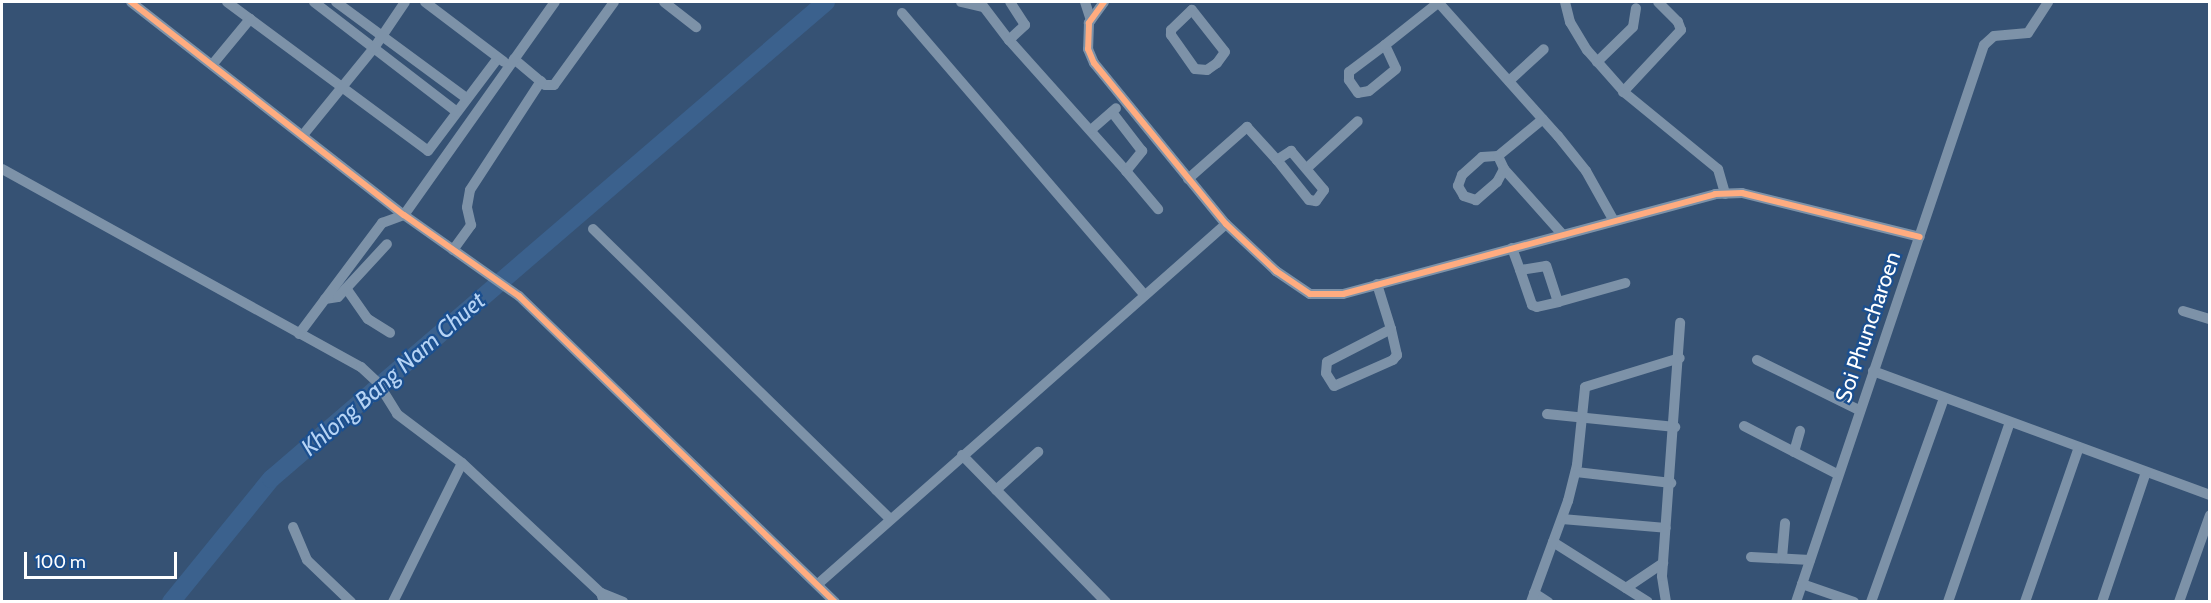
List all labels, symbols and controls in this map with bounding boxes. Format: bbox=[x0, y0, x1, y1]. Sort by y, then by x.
street label: Soi Phuncharoen bbox=[1830, 248, 1906, 406]
water label: Khlong Bang Nam Chuet bbox=[295, 286, 491, 462]
scale bar bbox=[27, 540, 180, 578]
text: 100 m bbox=[35, 551, 86, 573]

